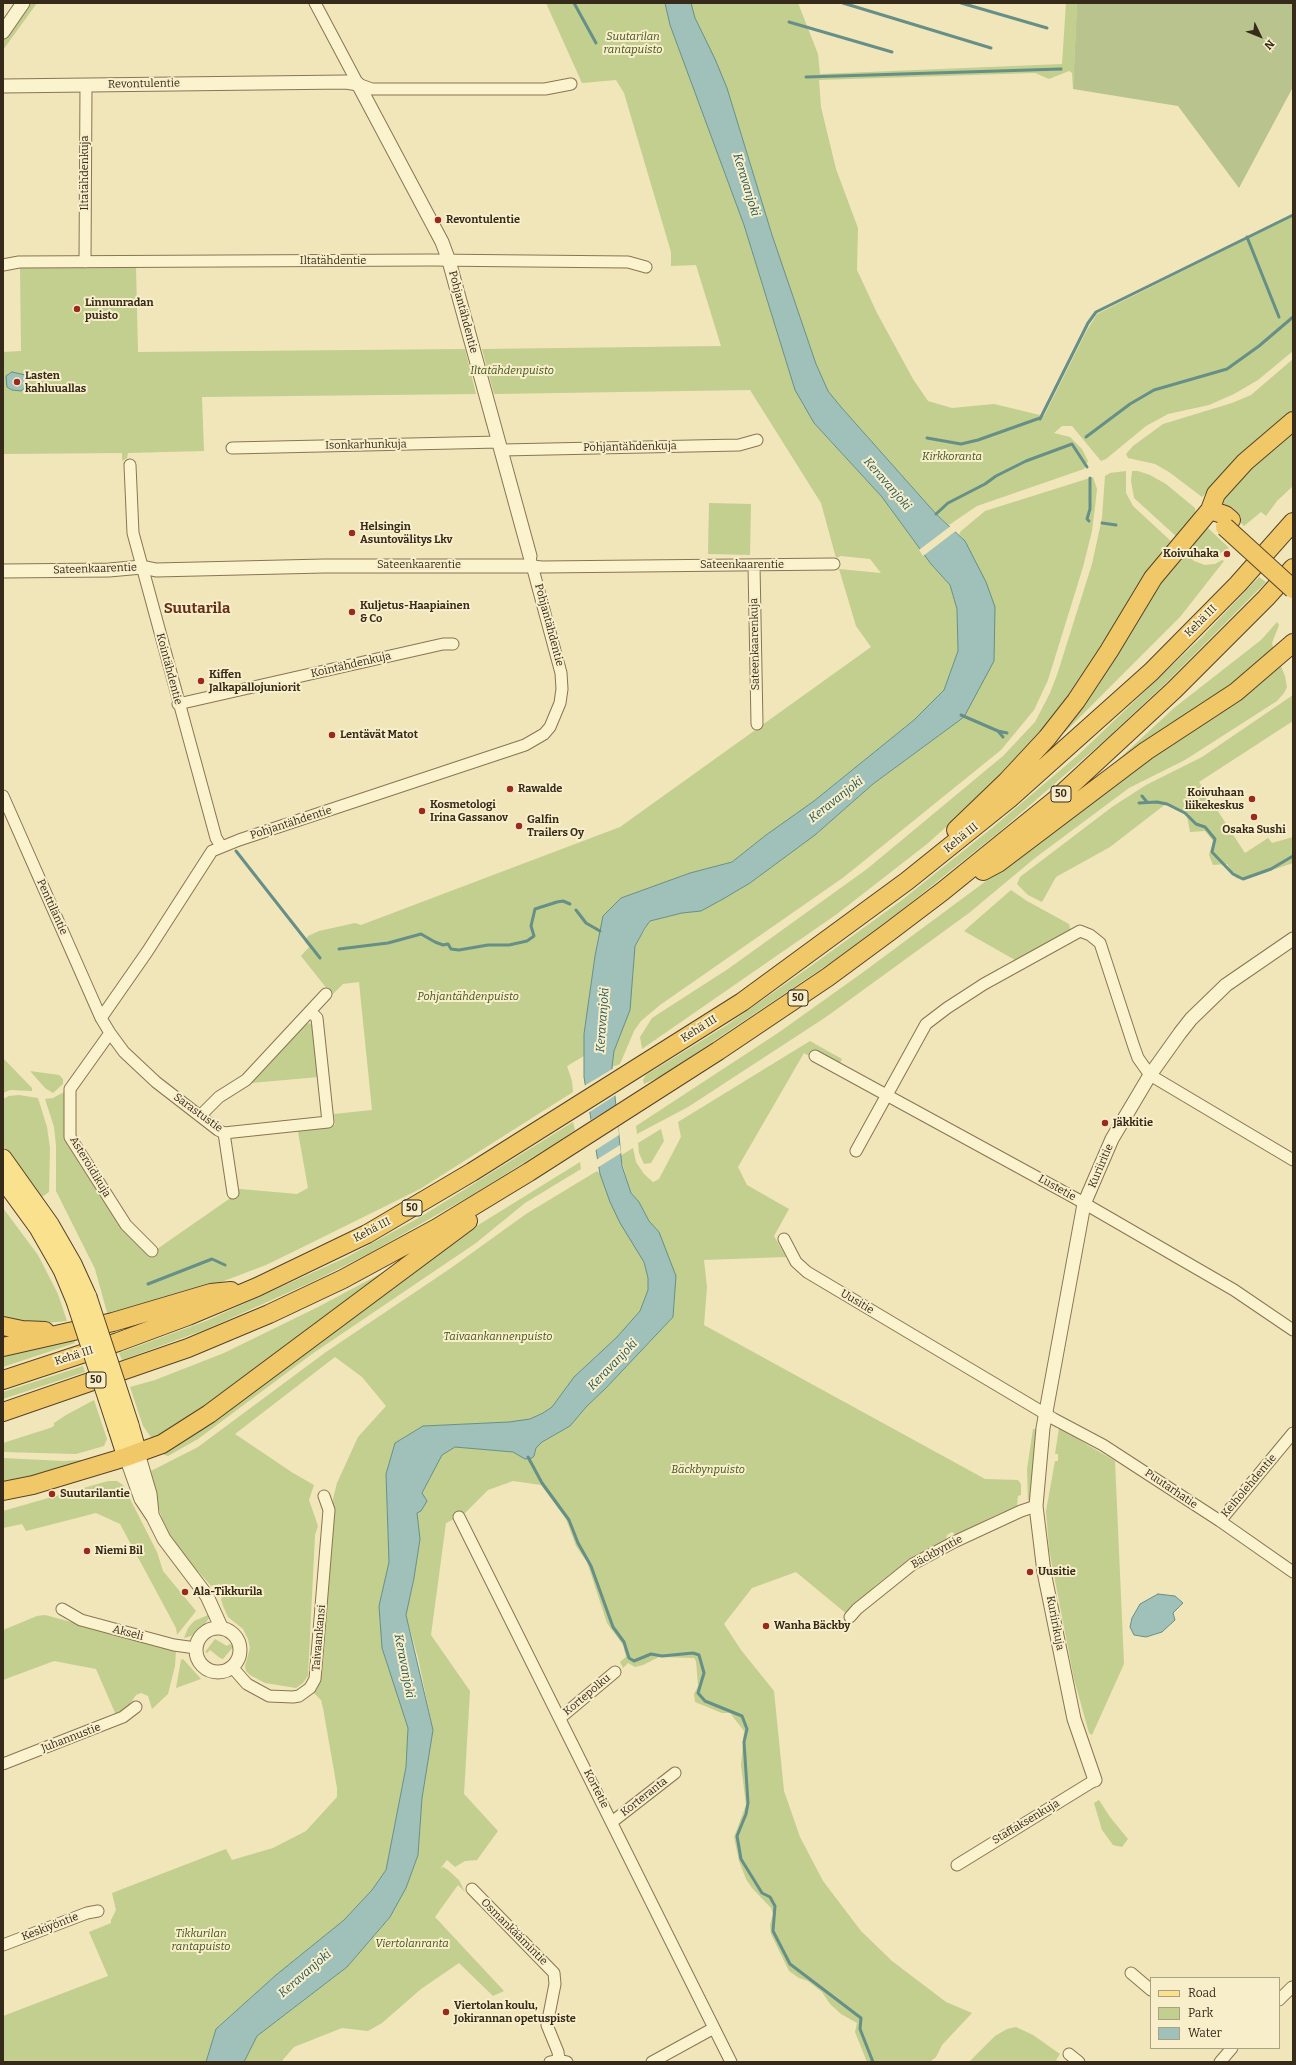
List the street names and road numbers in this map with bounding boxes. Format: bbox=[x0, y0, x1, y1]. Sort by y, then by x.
street label: Revontulentie bbox=[108, 77, 180, 91]
street label: Iltatähdenkuja bbox=[78, 135, 92, 211]
street label: Iltatähdentie bbox=[300, 254, 366, 268]
street label: Pohjantähdentie bbox=[446, 269, 480, 355]
street label: Isonkarhunkuja bbox=[325, 438, 407, 452]
street label: Pohjantähdenkuja bbox=[583, 440, 677, 454]
street label: Sateenkaarentie bbox=[377, 558, 461, 572]
street label: Sateenkaarentie bbox=[700, 558, 784, 572]
street label: Sateenkaarentie bbox=[53, 561, 137, 577]
street label: Pohjantähdentie bbox=[532, 582, 566, 668]
street label: Sateenkaarenkuja bbox=[748, 598, 762, 690]
street label: Kehä III bbox=[1182, 602, 1220, 640]
street label: Kointähdentie bbox=[153, 632, 185, 706]
street label: Kointähdenkuja bbox=[310, 649, 392, 681]
road number: 50 bbox=[1051, 786, 1071, 802]
street label: Pohjantähdentie bbox=[249, 804, 333, 842]
street label: Kehä III bbox=[941, 820, 981, 856]
street label: Penttiläntie bbox=[34, 877, 70, 937]
road number: 50 bbox=[788, 990, 808, 1006]
street label: Kehä III bbox=[679, 1013, 719, 1045]
street label: Sarastustie bbox=[171, 1091, 225, 1135]
street label: Asteroidikuja bbox=[67, 1134, 113, 1200]
street label: Kuriiritie bbox=[1086, 1142, 1116, 1190]
street label: Lustetie bbox=[1036, 1172, 1078, 1204]
road number: 50 bbox=[402, 1200, 422, 1216]
street label: Kehä III bbox=[351, 1215, 393, 1245]
street label: Uusitie bbox=[838, 1287, 876, 1317]
street label: Kehä III bbox=[53, 1344, 95, 1368]
road number: 50 bbox=[86, 1372, 106, 1388]
street label: Keiholehdentie bbox=[1219, 1452, 1279, 1520]
street label: Puutarhatie bbox=[1142, 1467, 1200, 1511]
street label: Bäckbyntie bbox=[909, 1533, 965, 1571]
street label: Kuriirikuja bbox=[1043, 1595, 1067, 1651]
street label: Taivaankansi bbox=[310, 1604, 328, 1672]
street label: Akseli bbox=[111, 1623, 145, 1643]
street label: Kortepolku bbox=[561, 1672, 613, 1718]
street label: Juhannustie bbox=[39, 1721, 103, 1755]
street label: Kortetie bbox=[581, 1767, 611, 1811]
street label: Korteranta bbox=[618, 1775, 670, 1819]
street label: Staffaksenkuja bbox=[990, 1797, 1062, 1847]
street label: Osmankäämintie bbox=[478, 1896, 550, 1968]
street label: Keskiyöntie bbox=[20, 1910, 80, 1944]

